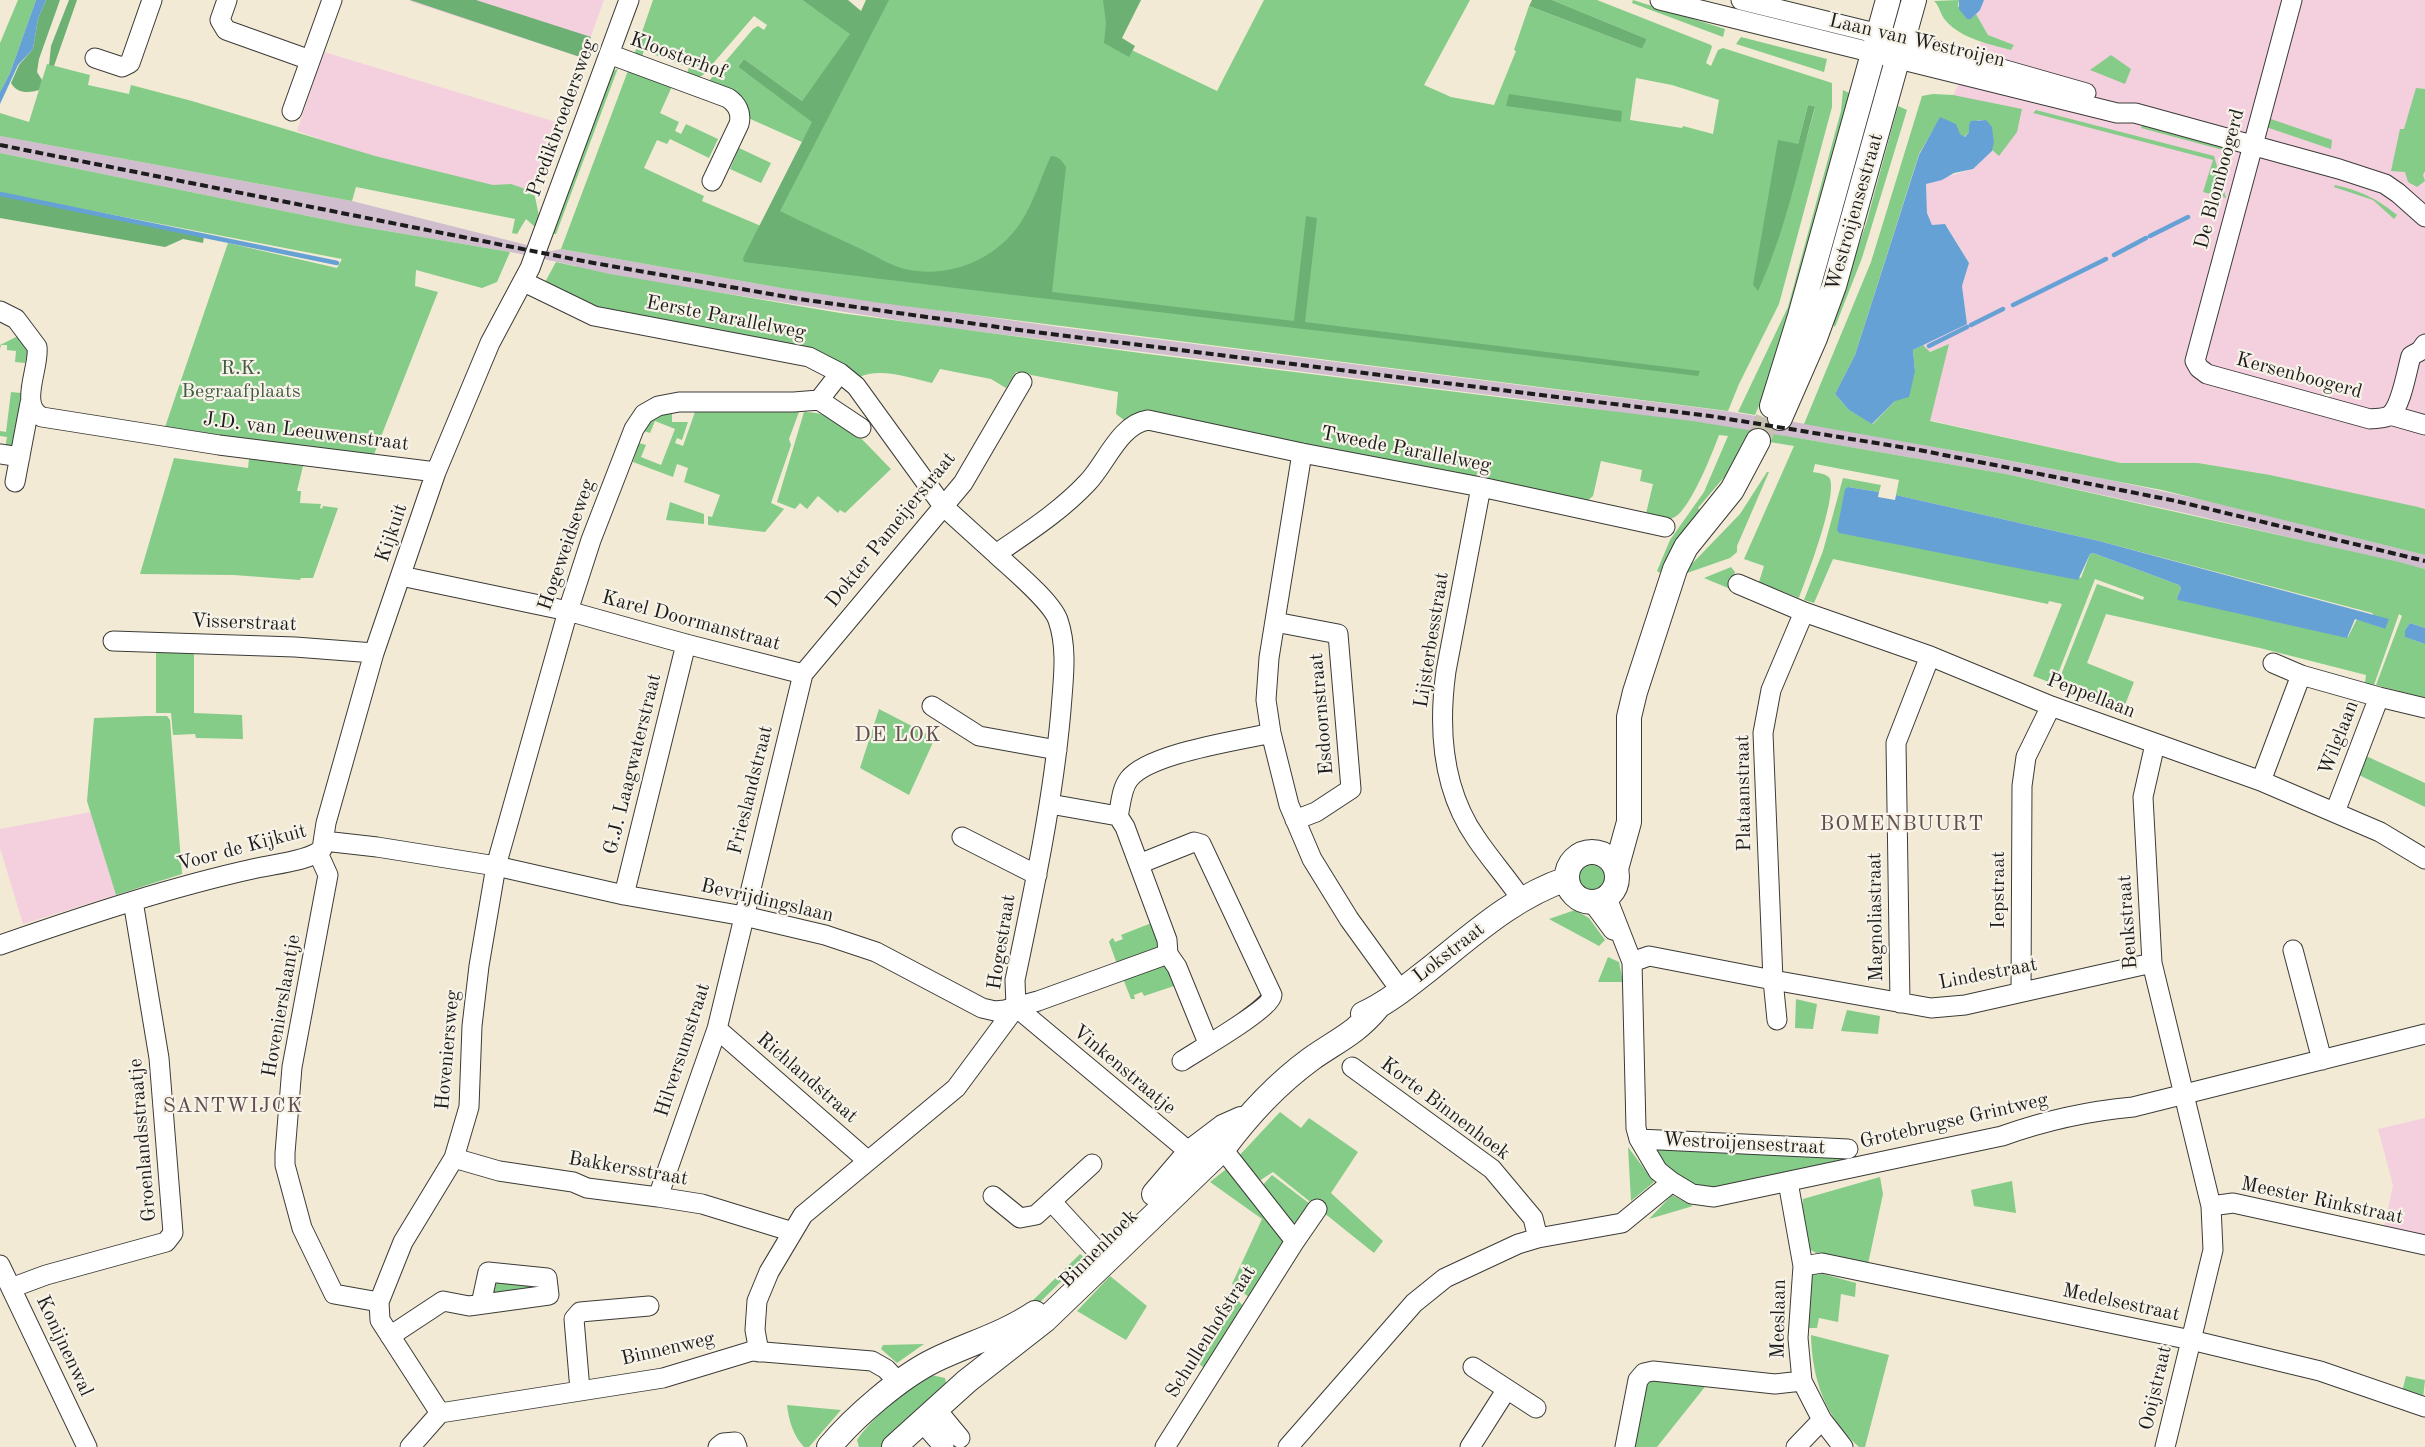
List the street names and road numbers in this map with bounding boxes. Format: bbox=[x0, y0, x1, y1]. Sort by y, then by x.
street label: Laan van Westroijen bbox=[1827, 9, 2007, 73]
street label: Kloosterhof bbox=[627, 27, 729, 85]
street label: Predikbroedersweg bbox=[522, 36, 602, 200]
street label: De Blomboogerd bbox=[2190, 106, 2250, 252]
street label: Westroijensestraat bbox=[1821, 130, 1889, 294]
street label: Eerste Parallelweg bbox=[644, 291, 808, 345]
street label: Kersenboogerd bbox=[2233, 348, 2365, 404]
street label: J.D. van Leeuwenstraat bbox=[202, 407, 410, 457]
street label: Tweede Parallelweg bbox=[1319, 422, 1493, 478]
street label: Dokter Pameijerstraat bbox=[821, 447, 961, 613]
street label: Hogeweidseweg bbox=[533, 476, 601, 614]
street label: Kijkuit bbox=[371, 501, 413, 565]
street label: Lijsterbesstraat bbox=[1409, 570, 1455, 710]
street label: Karel Doormanstraat bbox=[599, 586, 783, 656]
street label: Visserstraat bbox=[191, 609, 297, 637]
street label: Esdoornstraat bbox=[1305, 652, 1339, 776]
street label: Peppellaan bbox=[2043, 668, 2139, 724]
street label: G.J. Laagwaterstraat bbox=[599, 671, 667, 857]
street label: Wilglaan bbox=[2314, 697, 2364, 779]
street label: Frieslandstraat bbox=[723, 723, 779, 857]
street label: Plataanstraat bbox=[1731, 734, 1757, 852]
street label: Voor de Kijkuit bbox=[175, 819, 309, 877]
street label: Iepstraat bbox=[1987, 851, 2011, 929]
street label: Magnoliastraat bbox=[1863, 852, 1889, 982]
street label: Bevrijdingslaan bbox=[698, 874, 836, 928]
street label: Beukstraat bbox=[2113, 874, 2143, 970]
street label: Hogestraat bbox=[983, 893, 1021, 991]
street label: Lokstraat bbox=[1408, 918, 1490, 988]
street label: Hovenierslaantje bbox=[258, 933, 306, 1079]
street label: Lindestraat bbox=[1937, 953, 2039, 995]
street label: Hilversumstraat bbox=[650, 980, 716, 1120]
street label: Hoveniersweg bbox=[431, 989, 465, 1111]
street label: Vinkenstraatje bbox=[1067, 1020, 1181, 1120]
street label: Richlandstraat bbox=[751, 1027, 863, 1129]
street label: Korte Binnenhoek bbox=[1375, 1052, 1515, 1166]
street label: Groenlandsstraatje bbox=[124, 1057, 162, 1223]
street label: Grotebrugse Grintweg bbox=[1858, 1088, 2050, 1154]
street label: Westroijensestraat bbox=[1662, 1128, 1826, 1160]
street label: Bakkersstraat bbox=[566, 1147, 690, 1191]
street label: Meester Rinkstraat bbox=[2239, 1172, 2405, 1230]
street label: Binnenhoek bbox=[1055, 1205, 1143, 1293]
street label: Schullenhofstraat bbox=[1161, 1261, 1261, 1403]
street label: Meeslaan bbox=[1766, 1279, 1792, 1359]
street label: Medelsestraat bbox=[2060, 1279, 2182, 1327]
street label: Konijnenwal bbox=[30, 1292, 98, 1400]
street label: Binnenweg bbox=[619, 1327, 717, 1371]
street label: Ooijstraat bbox=[2135, 1343, 2177, 1433]

